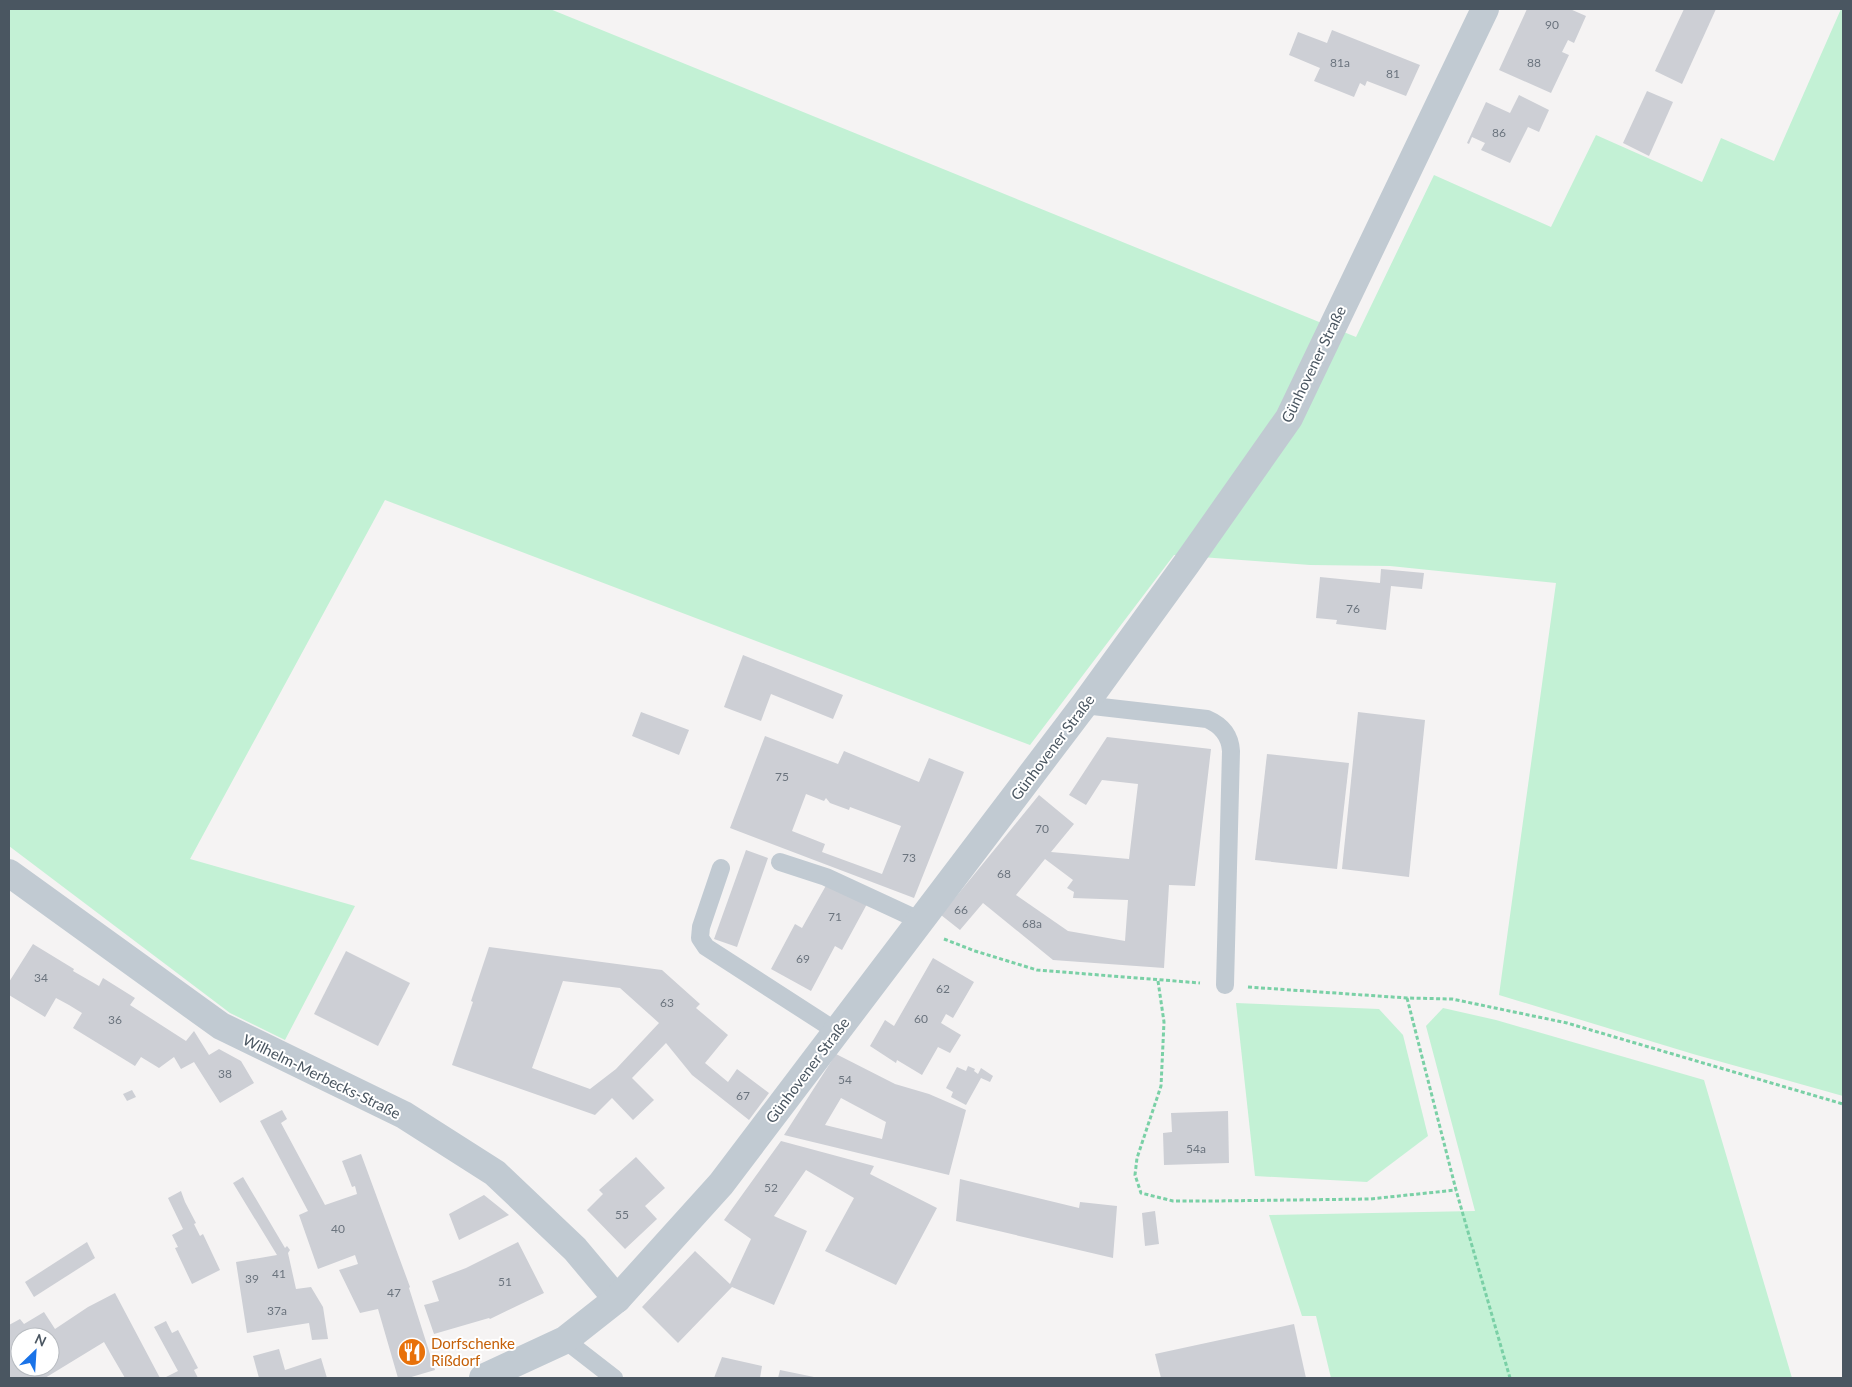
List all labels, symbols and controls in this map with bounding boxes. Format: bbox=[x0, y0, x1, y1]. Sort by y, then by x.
house number: 90 bbox=[1545, 17, 1559, 32]
house number: 81a bbox=[1330, 55, 1350, 70]
house number: 88 bbox=[1527, 55, 1541, 70]
house number: 81 bbox=[1386, 66, 1400, 81]
house number: 86 bbox=[1492, 125, 1506, 140]
street label: Günhovener Straße bbox=[1277, 303, 1349, 425]
house number: 76 bbox=[1346, 601, 1360, 616]
street label: Günhovener Straße bbox=[1006, 691, 1098, 803]
house number: 75 bbox=[775, 769, 789, 784]
house number: 70 bbox=[1035, 821, 1049, 836]
house number: 73 bbox=[902, 850, 916, 865]
house number: 68 bbox=[997, 866, 1011, 881]
house number: 66 bbox=[954, 902, 968, 917]
house number: 71 bbox=[828, 909, 842, 924]
house number: 68a bbox=[1022, 916, 1042, 931]
house number: 69 bbox=[796, 951, 810, 966]
house number: 34 bbox=[34, 970, 48, 985]
house number: 62 bbox=[936, 981, 950, 996]
house number: 63 bbox=[660, 995, 674, 1010]
house number: 60 bbox=[914, 1011, 928, 1026]
house number: 36 bbox=[108, 1012, 122, 1027]
street label: Günhovener Straße bbox=[761, 1014, 853, 1126]
street label: Wilhelm-Merbecks-Straße bbox=[240, 1030, 404, 1122]
house number: 38 bbox=[218, 1066, 232, 1081]
house number: 54 bbox=[838, 1072, 852, 1087]
house number: 67 bbox=[736, 1088, 750, 1103]
house number: 54a bbox=[1186, 1141, 1206, 1156]
house number: 52 bbox=[764, 1180, 778, 1195]
house number: 55 bbox=[615, 1207, 629, 1222]
house number: 40 bbox=[331, 1221, 345, 1236]
house number: 41 bbox=[272, 1266, 286, 1281]
house number: 39 bbox=[245, 1271, 259, 1286]
house number: 51 bbox=[498, 1274, 512, 1289]
house number: 47 bbox=[387, 1285, 401, 1300]
house number: 37a bbox=[267, 1303, 287, 1318]
north arrow bbox=[10, 1327, 60, 1377]
text: N bbox=[32, 1330, 49, 1350]
place label: Dorfschenke Rißdorf bbox=[431, 1334, 515, 1369]
restaurant icon: Dorfschenke Rißdorf bbox=[397, 1337, 427, 1367]

